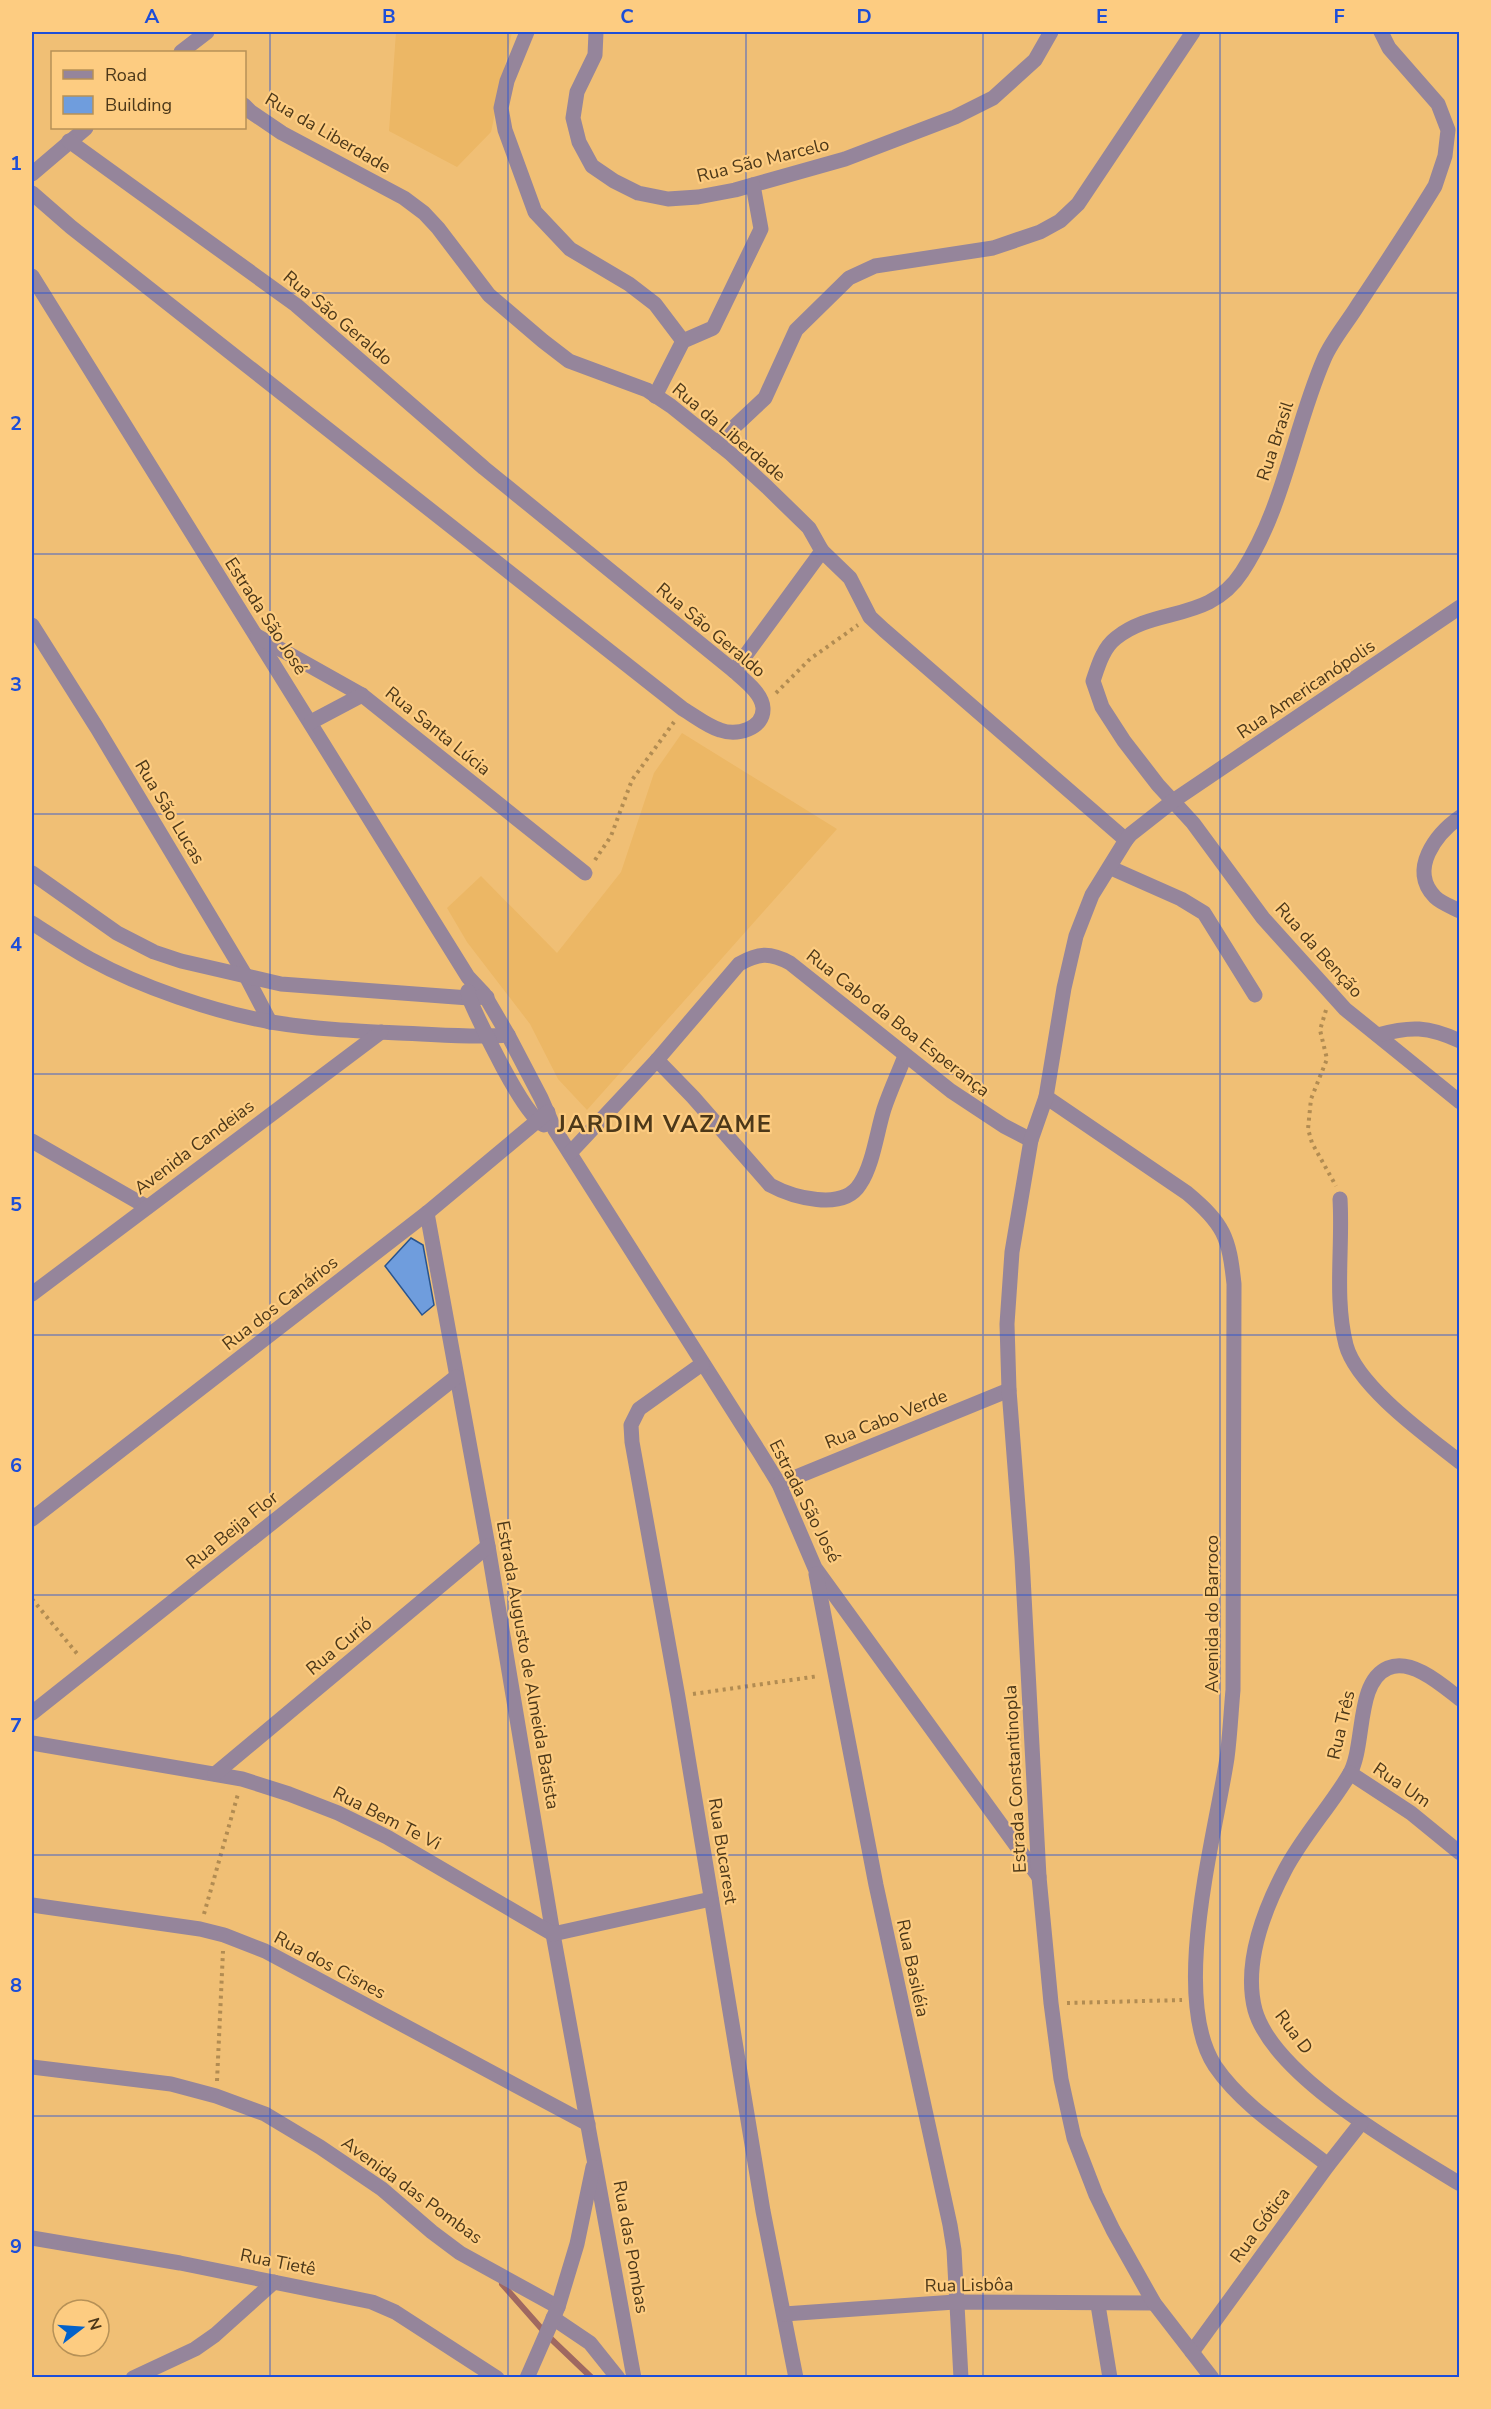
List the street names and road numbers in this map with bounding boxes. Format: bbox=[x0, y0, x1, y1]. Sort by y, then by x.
street label: Rua da Liberdade bbox=[261, 87, 395, 179]
street label: Rua São Marcelo bbox=[694, 132, 832, 188]
street label: Rua São Geraldo bbox=[278, 265, 398, 371]
street label: Rua da Liberdade bbox=[667, 377, 791, 487]
street label: Rua Brasil bbox=[1251, 397, 1299, 484]
street label: Estrada São José bbox=[219, 553, 313, 679]
street label: Rua São Geraldo bbox=[651, 577, 771, 683]
street label: Rua Americanópolis bbox=[1232, 634, 1380, 744]
street label: Rua Santa Lúcia bbox=[380, 681, 496, 781]
street label: Rua São Lucas bbox=[129, 755, 211, 869]
street label: Rua da Benção bbox=[1270, 897, 1368, 1003]
street label: Rua Cabo da Boa Esperança bbox=[801, 944, 995, 1102]
street label: Avenida Candeias bbox=[129, 1094, 259, 1200]
street label: Rua dos Canários bbox=[217, 1250, 343, 1356]
street label: Rua Cabo Verde bbox=[821, 1384, 951, 1454]
street label: Estrada São José bbox=[764, 1435, 846, 1567]
street label: Rua Beija Flor bbox=[181, 1485, 284, 1575]
street label: Estrada Augusto de Almeida Batista bbox=[491, 1519, 565, 1811]
street label: Avenida do Barroco bbox=[1200, 1535, 1224, 1693]
street label: Rua Curió bbox=[301, 1611, 377, 1681]
street label: Estrada Constantinopla bbox=[998, 1684, 1032, 1874]
street label: Rua Três bbox=[1321, 1688, 1361, 1762]
street label: Rua Um bbox=[1368, 1757, 1436, 1813]
street label: Rua Bem Te Vi bbox=[329, 1780, 445, 1856]
street label: Rua Bucarest bbox=[703, 1796, 743, 1906]
street label: Rua Basiléia bbox=[891, 1917, 935, 2019]
street label: Rua dos Cisnes bbox=[270, 1925, 390, 2005]
street label: Rua D bbox=[1269, 2005, 1319, 2059]
street label: Avenida das Pombas bbox=[337, 2131, 487, 2249]
street label: Rua das Pombas bbox=[607, 2179, 655, 2315]
street label: Rua Gótica bbox=[1225, 2183, 1295, 2267]
street label: Rua Tietê bbox=[238, 2243, 318, 2281]
street label: Rua Lisbôa bbox=[924, 2272, 1014, 2298]

